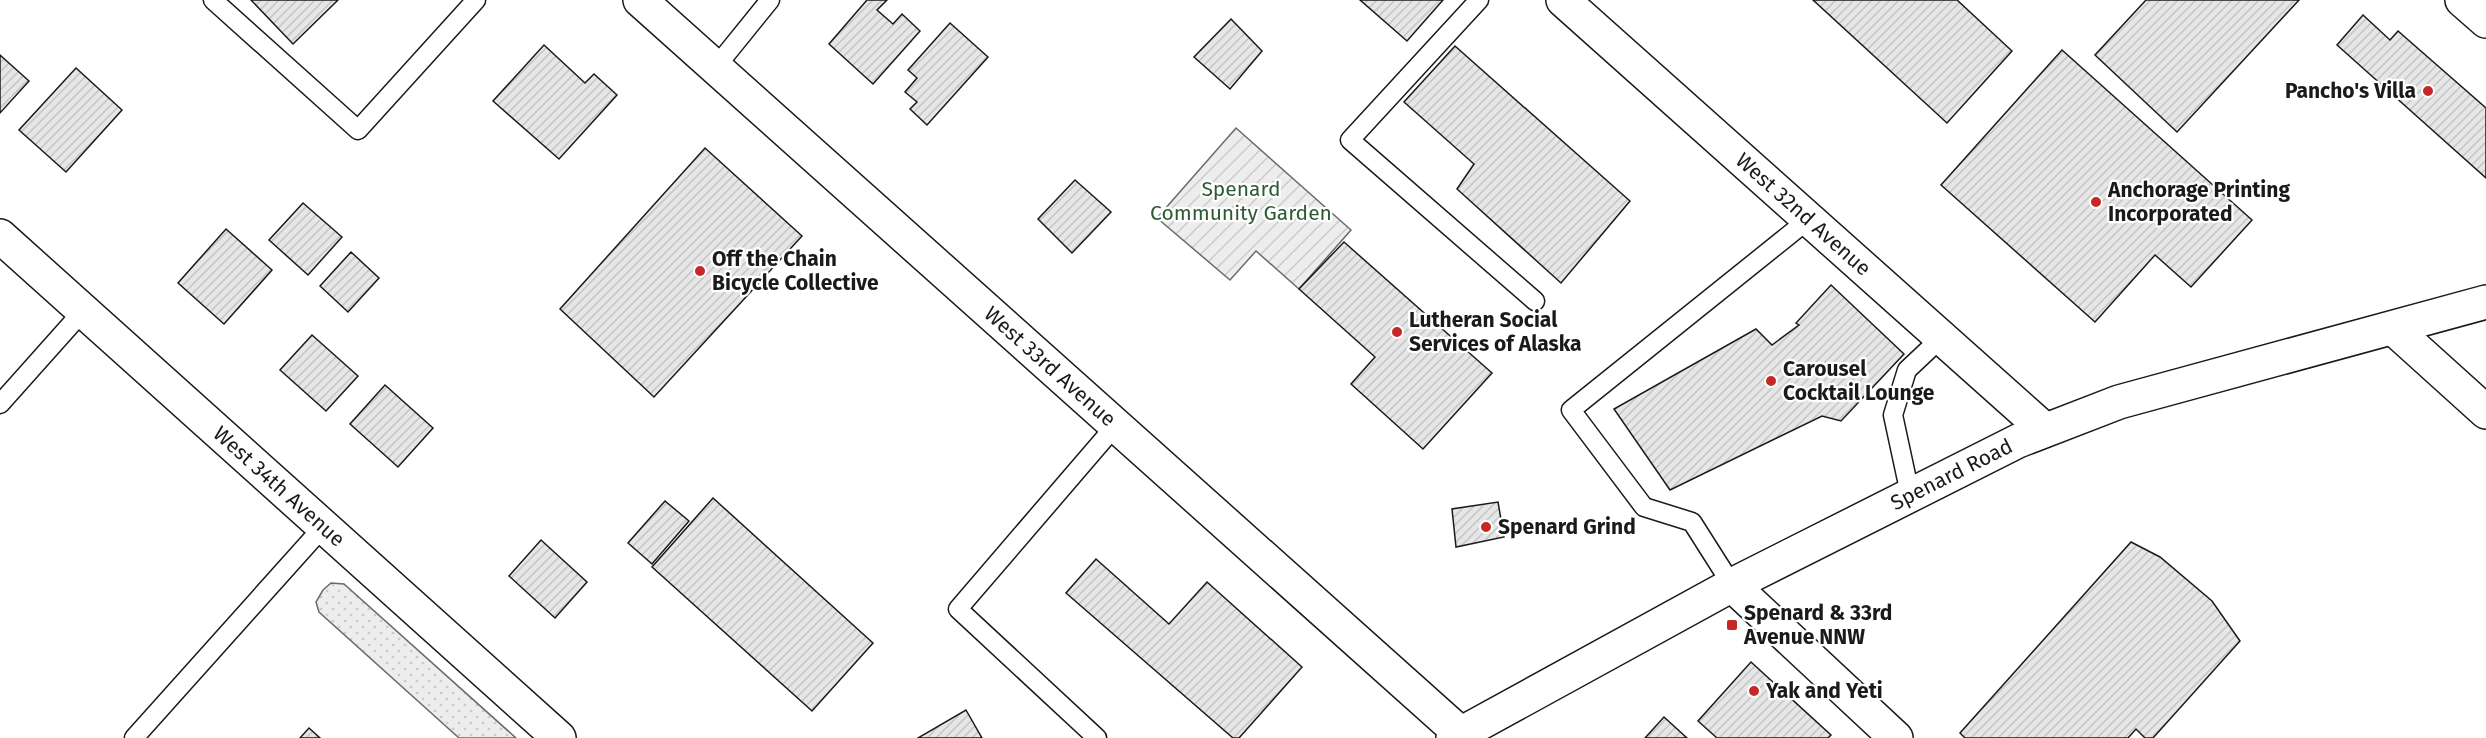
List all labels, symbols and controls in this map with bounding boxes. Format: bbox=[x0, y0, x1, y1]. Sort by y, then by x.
place label: Pancho's Villa bbox=[2285, 78, 2416, 104]
marker: Pancho's Villa bbox=[2421, 84, 2435, 98]
street label: West 32nd Avenue bbox=[1730, 147, 1876, 281]
park label: Spenard Community Garden bbox=[1150, 176, 1332, 226]
place label: Anchorage Printing Incorporated bbox=[2107, 177, 2290, 227]
marker: Anchorage Printing Incorporated bbox=[2089, 195, 2103, 209]
place label: Off the Chain Bicycle Collective bbox=[712, 246, 879, 296]
marker: Off the Chain Bicycle Collective bbox=[693, 264, 707, 278]
street label: West 33rd Avenue bbox=[979, 301, 1121, 432]
place label: Lutheran Social Services of Alaska bbox=[1409, 307, 1582, 357]
marker: Lutheran Social Services of Alaska bbox=[1390, 325, 1404, 339]
place label: Carousel Cocktail Lounge bbox=[1783, 356, 1935, 406]
marker: Carousel Cocktail Lounge bbox=[1764, 374, 1778, 388]
street label: West 34th Avenue bbox=[208, 421, 350, 552]
street label: Spenard Road bbox=[1886, 433, 2017, 516]
place label: Spenard Grind bbox=[1498, 514, 1636, 540]
marker: Spenard Grind bbox=[1479, 520, 1493, 534]
place label: Spenard & 33rd Avenue NNW bbox=[1743, 600, 1892, 650]
marker: Spenard & 33rd Avenue NNW bbox=[1725, 618, 1739, 632]
place label: Yak and Yeti bbox=[1765, 678, 1883, 704]
marker: Yak and Yeti bbox=[1747, 684, 1761, 698]

